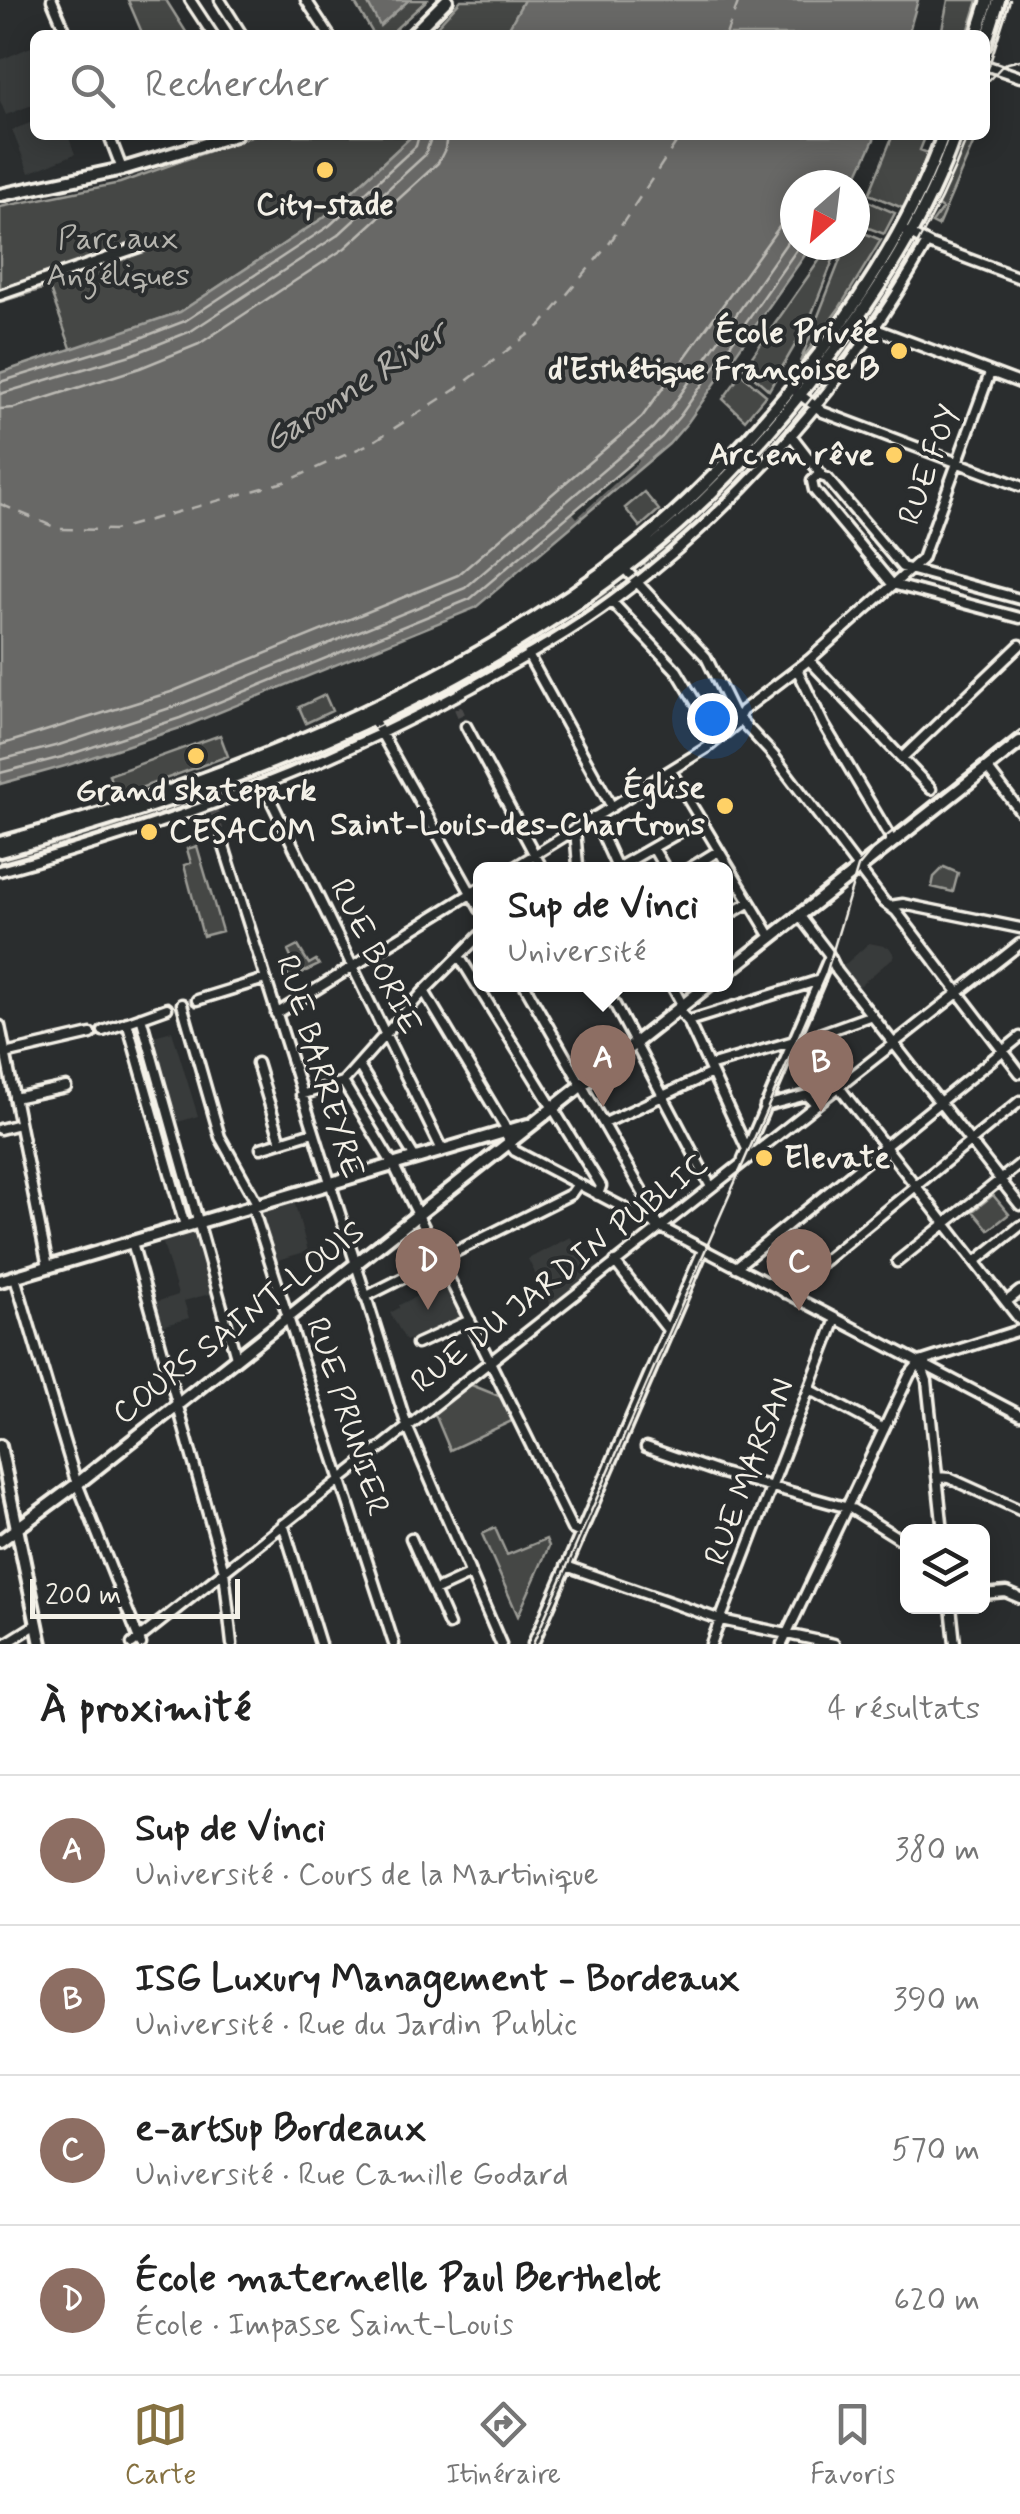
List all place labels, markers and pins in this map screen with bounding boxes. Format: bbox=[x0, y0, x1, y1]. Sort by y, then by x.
marker: City-stade bbox=[314, 159, 336, 181]
place label: City-stade bbox=[256, 184, 394, 226]
place label: École Privée d'Esthétique Françoise B bbox=[548, 311, 879, 391]
marker: École Privée d'Esthétique Françoise B bbox=[888, 340, 910, 362]
place label: Arc en rêve bbox=[709, 434, 874, 476]
marker: Arc en rêve bbox=[883, 444, 905, 466]
marker: Grand skatepark bbox=[185, 745, 207, 767]
place label: Église Saint-Louis-des-Chartrons bbox=[330, 766, 705, 846]
place label: Grand skatepark bbox=[76, 770, 316, 812]
marker: Église Saint-Louis-des-Chartrons bbox=[714, 795, 736, 817]
place label: CESACOM bbox=[169, 811, 315, 853]
marker: CESACOM bbox=[138, 821, 160, 843]
pin: A bbox=[570, 1024, 636, 1107]
pin: B bbox=[788, 1030, 854, 1112]
place label: Elevate bbox=[784, 1137, 891, 1179]
marker: Elevate bbox=[753, 1147, 775, 1169]
pin: D bbox=[396, 1228, 460, 1310]
pin: C bbox=[766, 1228, 832, 1311]

